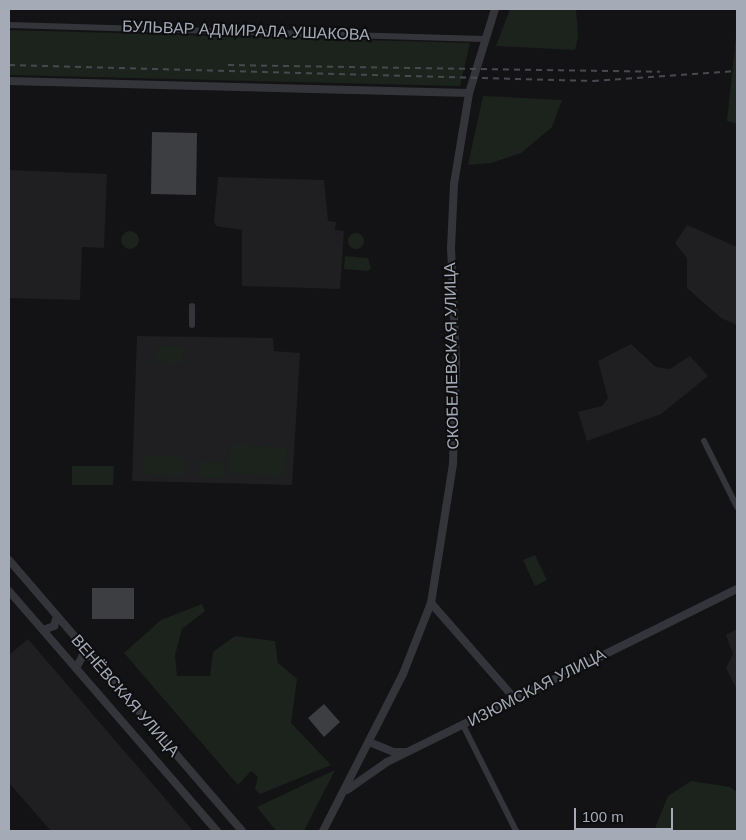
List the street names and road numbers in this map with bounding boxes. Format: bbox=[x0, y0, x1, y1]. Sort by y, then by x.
street label: БУЛЬВАР АДМИРАЛА УШАКОВА bbox=[122, 17, 370, 45]
street label: СКОБЕЛЕВСКАЯ УЛИЦА bbox=[441, 262, 463, 450]
street label: ВЕНЁВСКАЯ УЛИЦА bbox=[67, 631, 183, 761]
street label: ИЗЮМСКАЯ УЛИЦА bbox=[465, 645, 609, 731]

